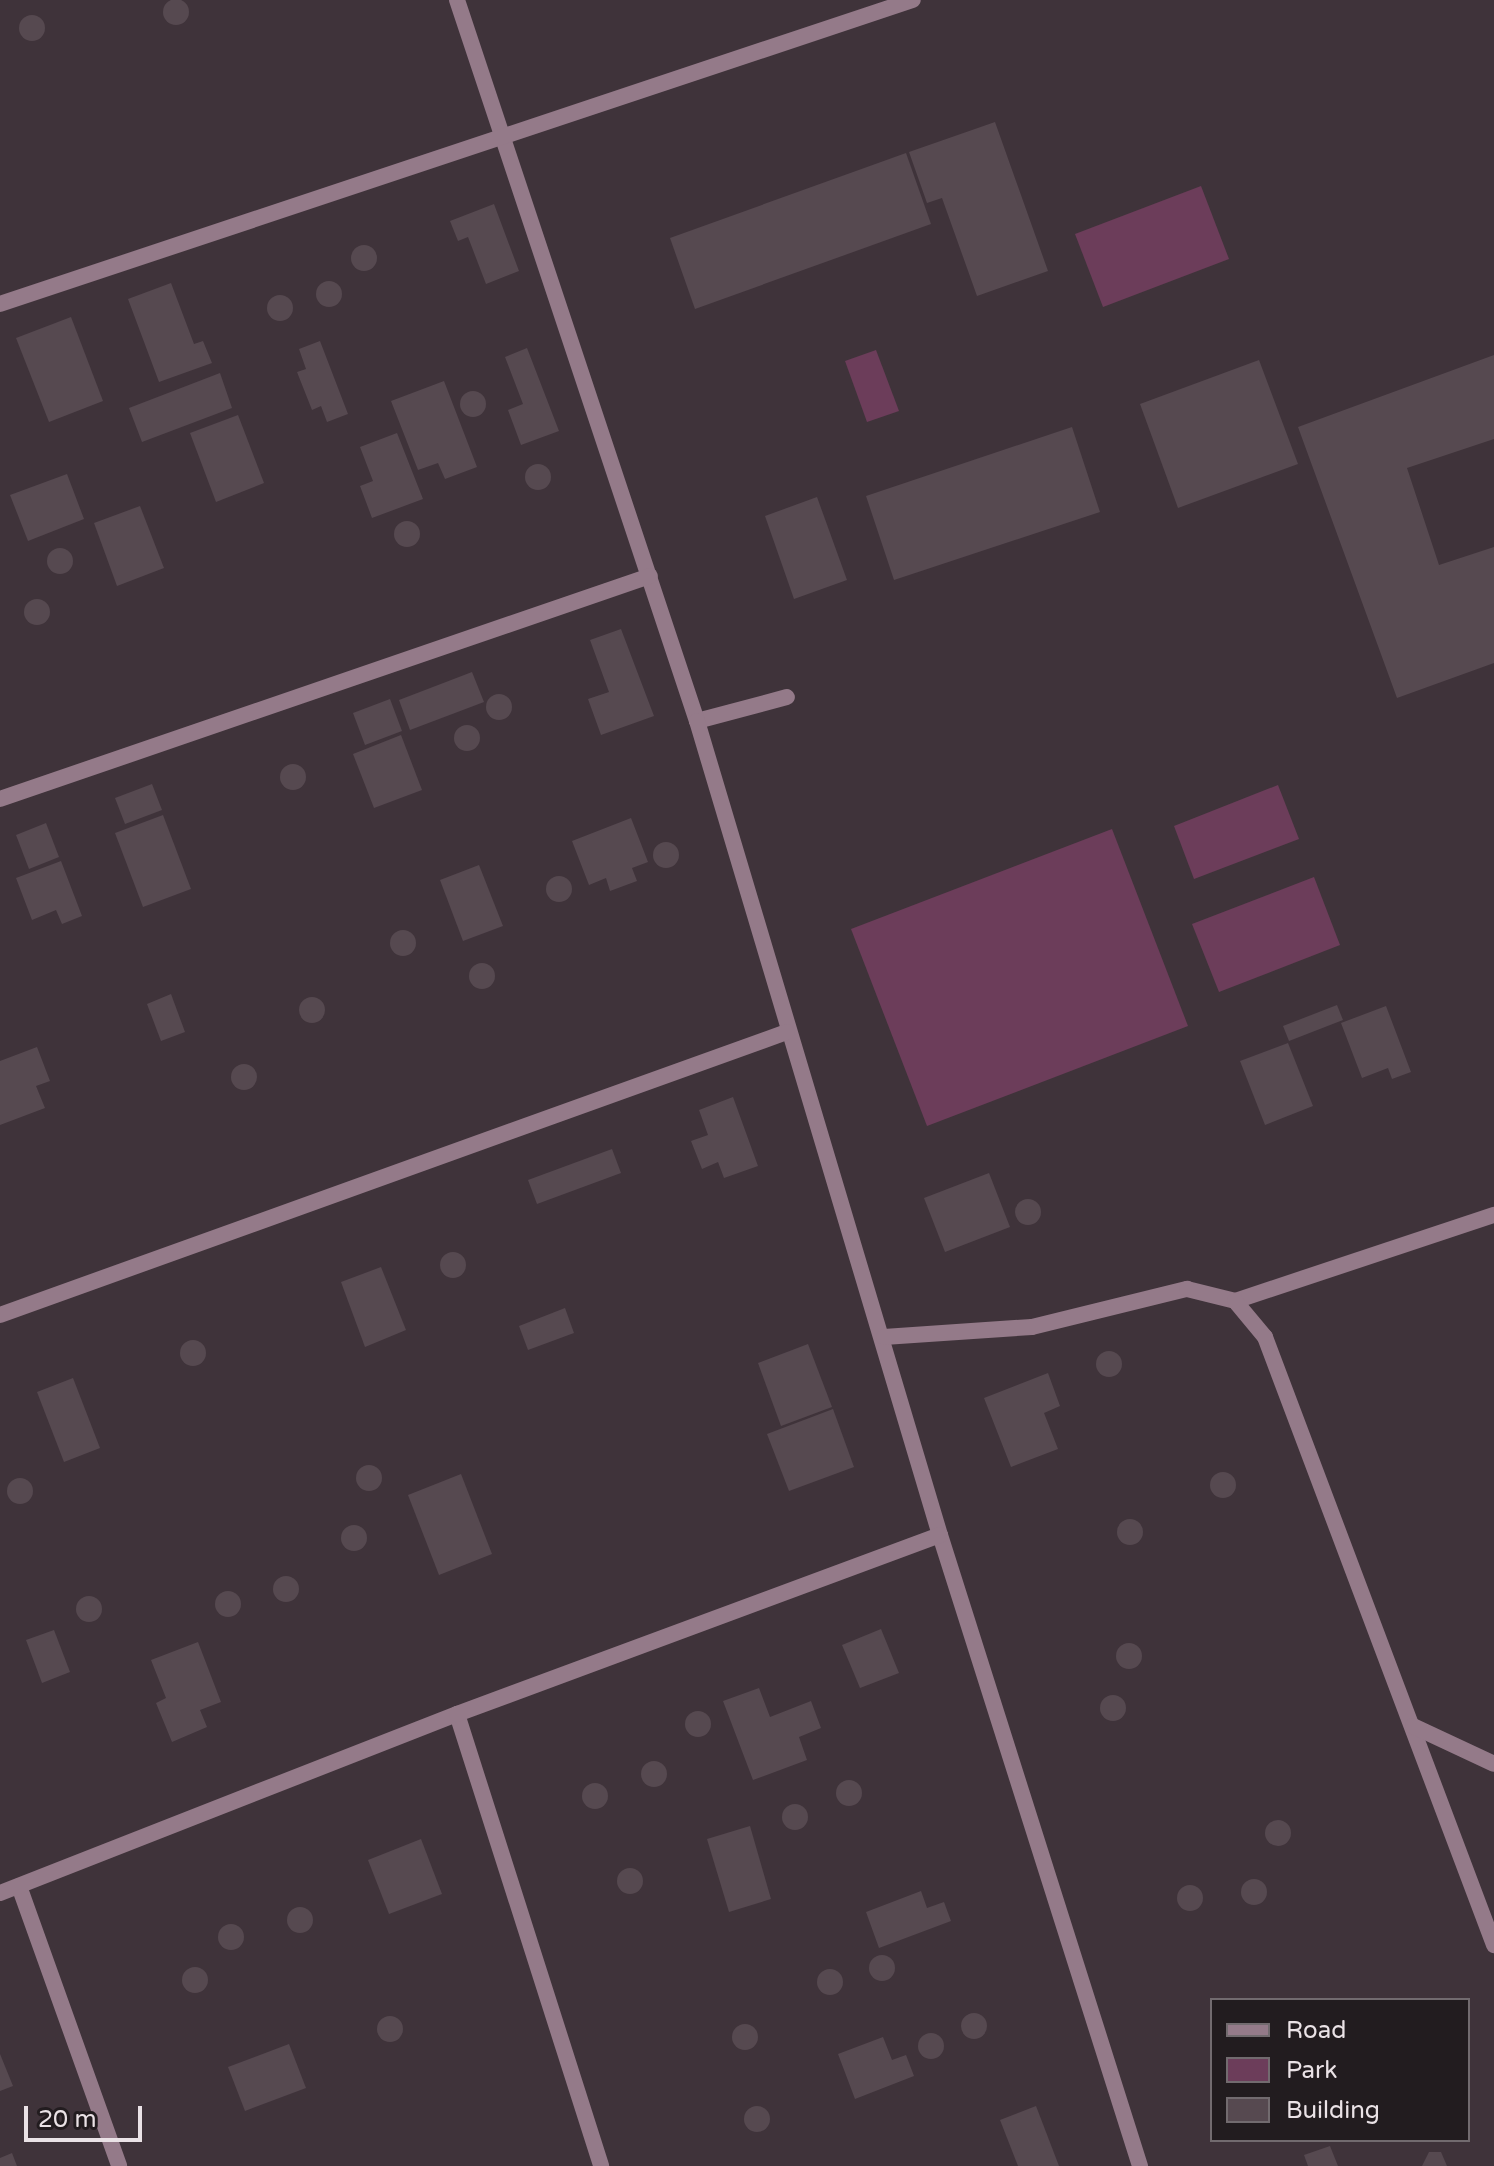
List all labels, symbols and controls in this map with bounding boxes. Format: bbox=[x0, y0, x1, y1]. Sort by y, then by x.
legend bbox=[1210, 1998, 1470, 2142]
text: Road bbox=[1286, 2016, 1346, 2045]
text: Park bbox=[1286, 2056, 1337, 2085]
scale bar bbox=[28, 2090, 146, 2140]
text: Building bbox=[1286, 2096, 1380, 2125]
text: 20 m bbox=[38, 2105, 96, 2134]

